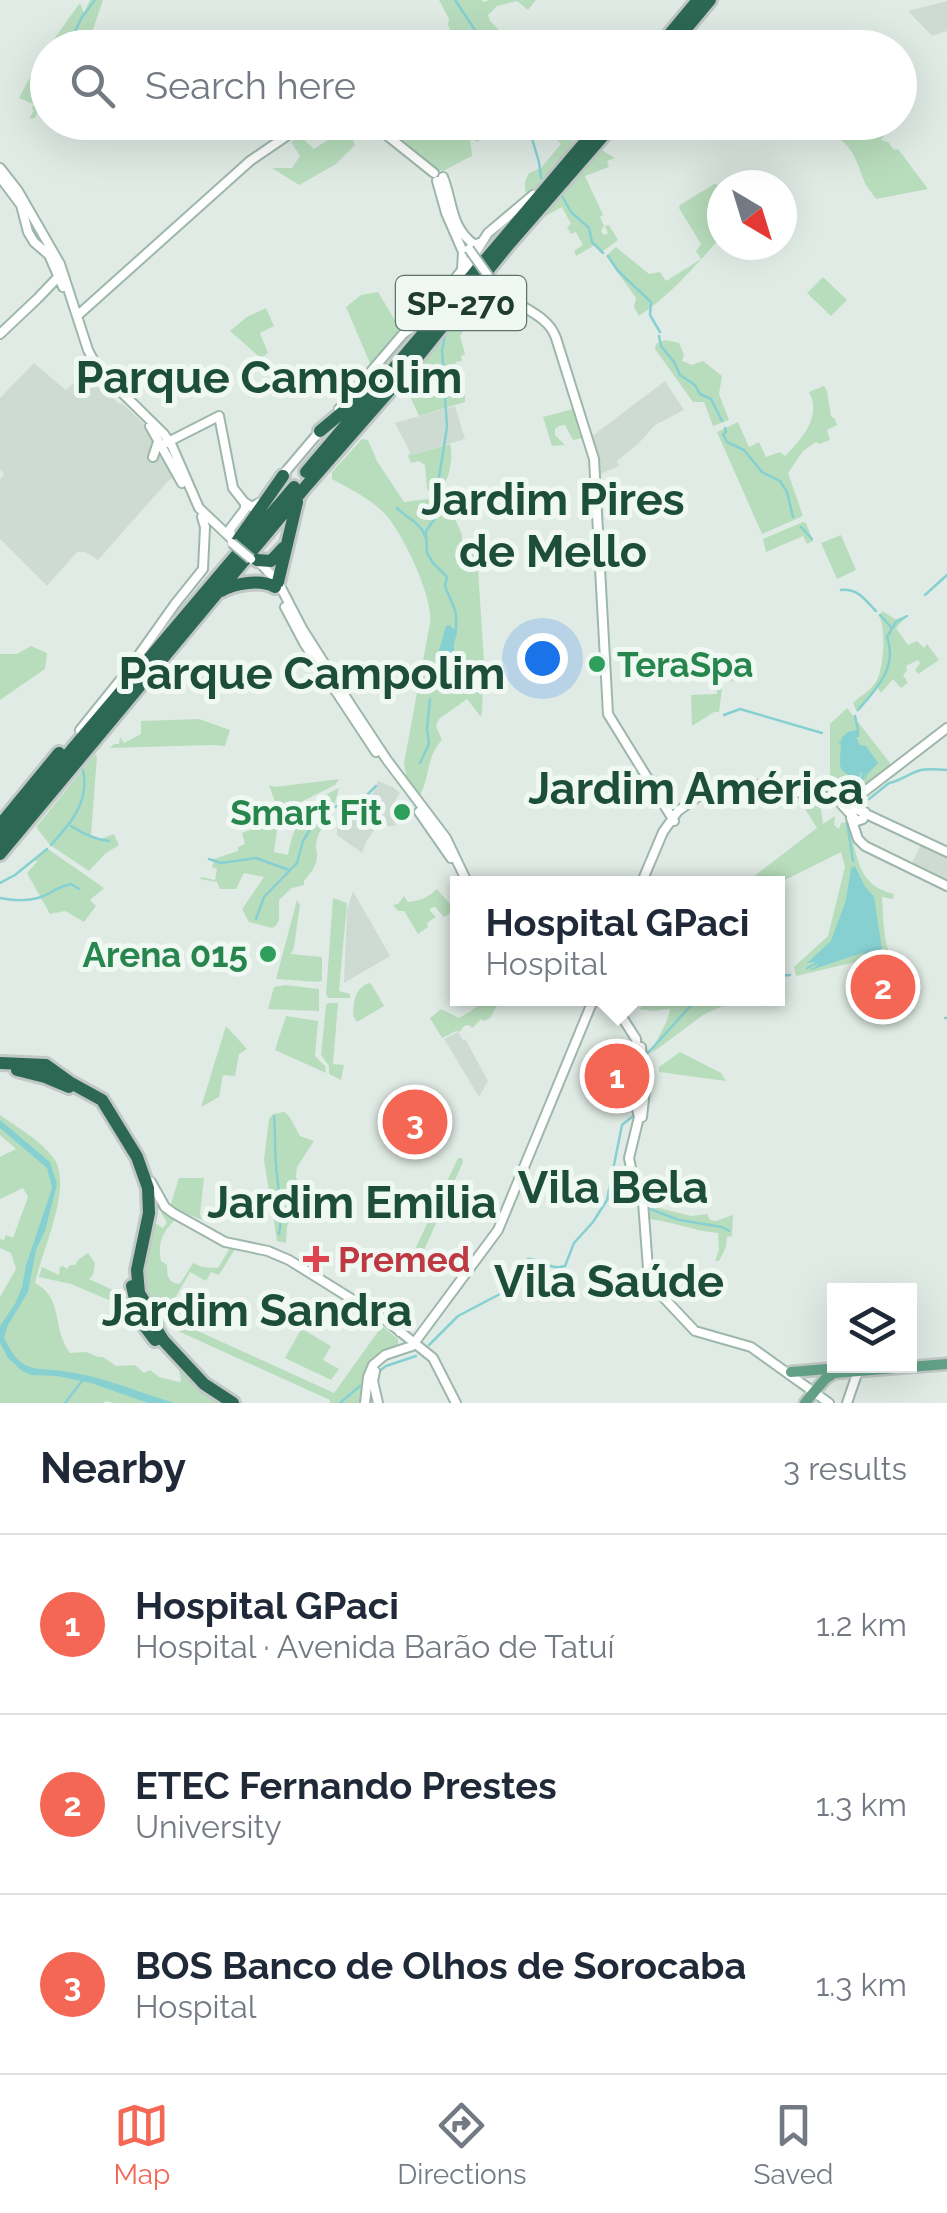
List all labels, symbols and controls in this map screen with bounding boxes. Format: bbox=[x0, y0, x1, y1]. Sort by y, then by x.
search box bbox=[30, 30, 917, 140]
icon: search bbox=[65, 58, 120, 113]
text: Search here bbox=[145, 63, 356, 108]
north arrow bbox=[707, 170, 797, 260]
road number: SP-270 bbox=[396, 276, 526, 330]
district label: Parque Campolim bbox=[76, 351, 462, 404]
district label: Jardim Pires de Mello bbox=[421, 473, 685, 578]
your location bbox=[517, 633, 568, 684]
place label: TeraSpa bbox=[617, 644, 753, 685]
district label: Parque Campolim bbox=[119, 647, 505, 700]
marker: TeraSpa bbox=[586, 653, 608, 675]
district label: Jardim América bbox=[528, 762, 864, 815]
place label: Smart Fit bbox=[230, 792, 383, 833]
marker: Smart Fit bbox=[391, 801, 413, 823]
popup bbox=[450, 876, 785, 1006]
text: Hospital GPaci bbox=[486, 900, 750, 945]
place label: Arena 015 bbox=[82, 934, 248, 975]
marker: Arena 015 bbox=[257, 943, 279, 965]
text: Hospital bbox=[486, 945, 607, 982]
pin: 2 bbox=[850, 950, 916, 1024]
pin: 1 bbox=[584, 1038, 650, 1114]
pin: 3 bbox=[382, 1084, 448, 1160]
district label: Vila Bela bbox=[518, 1161, 708, 1214]
district label: Jardim Emilia bbox=[207, 1176, 497, 1229]
place label: Premed bbox=[338, 1239, 470, 1280]
marker: Premed bbox=[303, 1246, 329, 1272]
district label: Vila Saúde bbox=[494, 1255, 724, 1308]
map controls bbox=[827, 1283, 917, 1373]
button: layers bbox=[827, 1283, 917, 1373]
district label: Jardim Sandra bbox=[102, 1284, 412, 1337]
text: Nearby bbox=[40, 1444, 186, 1493]
text: 3 results bbox=[783, 1450, 907, 1487]
text: Hospital GPaci bbox=[135, 1583, 399, 1628]
text: 1 bbox=[65, 1606, 80, 1643]
text: 1.2 km bbox=[816, 1606, 907, 1643]
text: Hospital · Avenida Barão de Tatuí bbox=[135, 1628, 614, 1665]
text: ETEC Fernando Prestes bbox=[135, 1763, 557, 1808]
text: 2 bbox=[63, 1786, 82, 1823]
text: 1.3 km bbox=[816, 1786, 907, 1823]
text: University bbox=[135, 1808, 282, 1845]
text: BOS Banco de Olhos de Sorocaba bbox=[135, 1943, 746, 1988]
text: 3 bbox=[64, 1966, 81, 2003]
text: 1.3 km bbox=[816, 1966, 907, 2003]
text: Hospital bbox=[135, 1988, 256, 2025]
tab: Map bbox=[113, 2098, 170, 2191]
tab: Directions bbox=[397, 2098, 527, 2191]
tab: Saved bbox=[753, 2098, 834, 2191]

